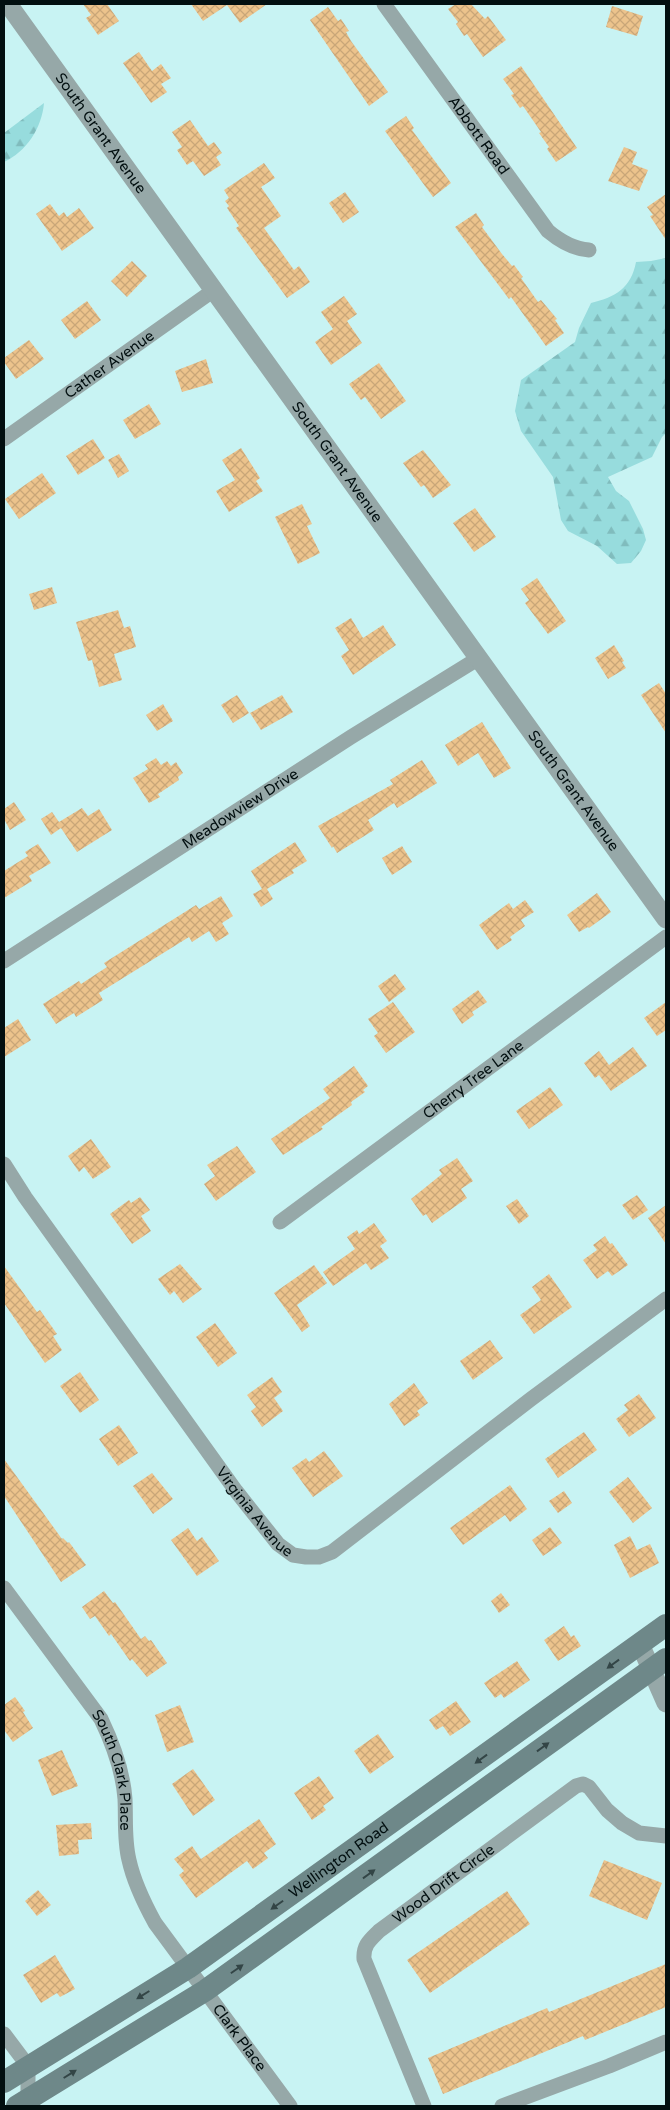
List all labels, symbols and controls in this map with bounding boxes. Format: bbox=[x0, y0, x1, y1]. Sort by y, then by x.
street label: South Grant Avenue bbox=[51, 69, 150, 197]
street label: Abbott Road bbox=[445, 93, 513, 178]
street label: Cather Avenue bbox=[61, 326, 157, 402]
street label: South Grant Avenue bbox=[288, 398, 387, 526]
street label: South Grant Avenue bbox=[524, 727, 623, 854]
street label: Meadowview Drive bbox=[179, 765, 301, 853]
street label: Cherry Tree Lane bbox=[419, 1036, 527, 1123]
street label: Virginia Avenue bbox=[212, 1463, 296, 1561]
one-way arrow bbox=[606, 1659, 620, 1669]
street label: South Clark Place bbox=[88, 1706, 134, 1831]
one-way arrow bbox=[536, 1742, 549, 1752]
one-way arrow bbox=[474, 1754, 488, 1764]
street label: Wellington Road bbox=[285, 1818, 392, 1902]
street label: Wood Drift Circle bbox=[389, 1840, 498, 1927]
one-way arrow bbox=[362, 1869, 375, 1879]
one-way arrow bbox=[271, 1899, 284, 1909]
one-way arrow bbox=[230, 1964, 244, 1974]
one-way arrow bbox=[136, 1991, 149, 2000]
street label: Clark Place bbox=[209, 2000, 270, 2075]
one-way arrow bbox=[63, 2069, 76, 2078]

